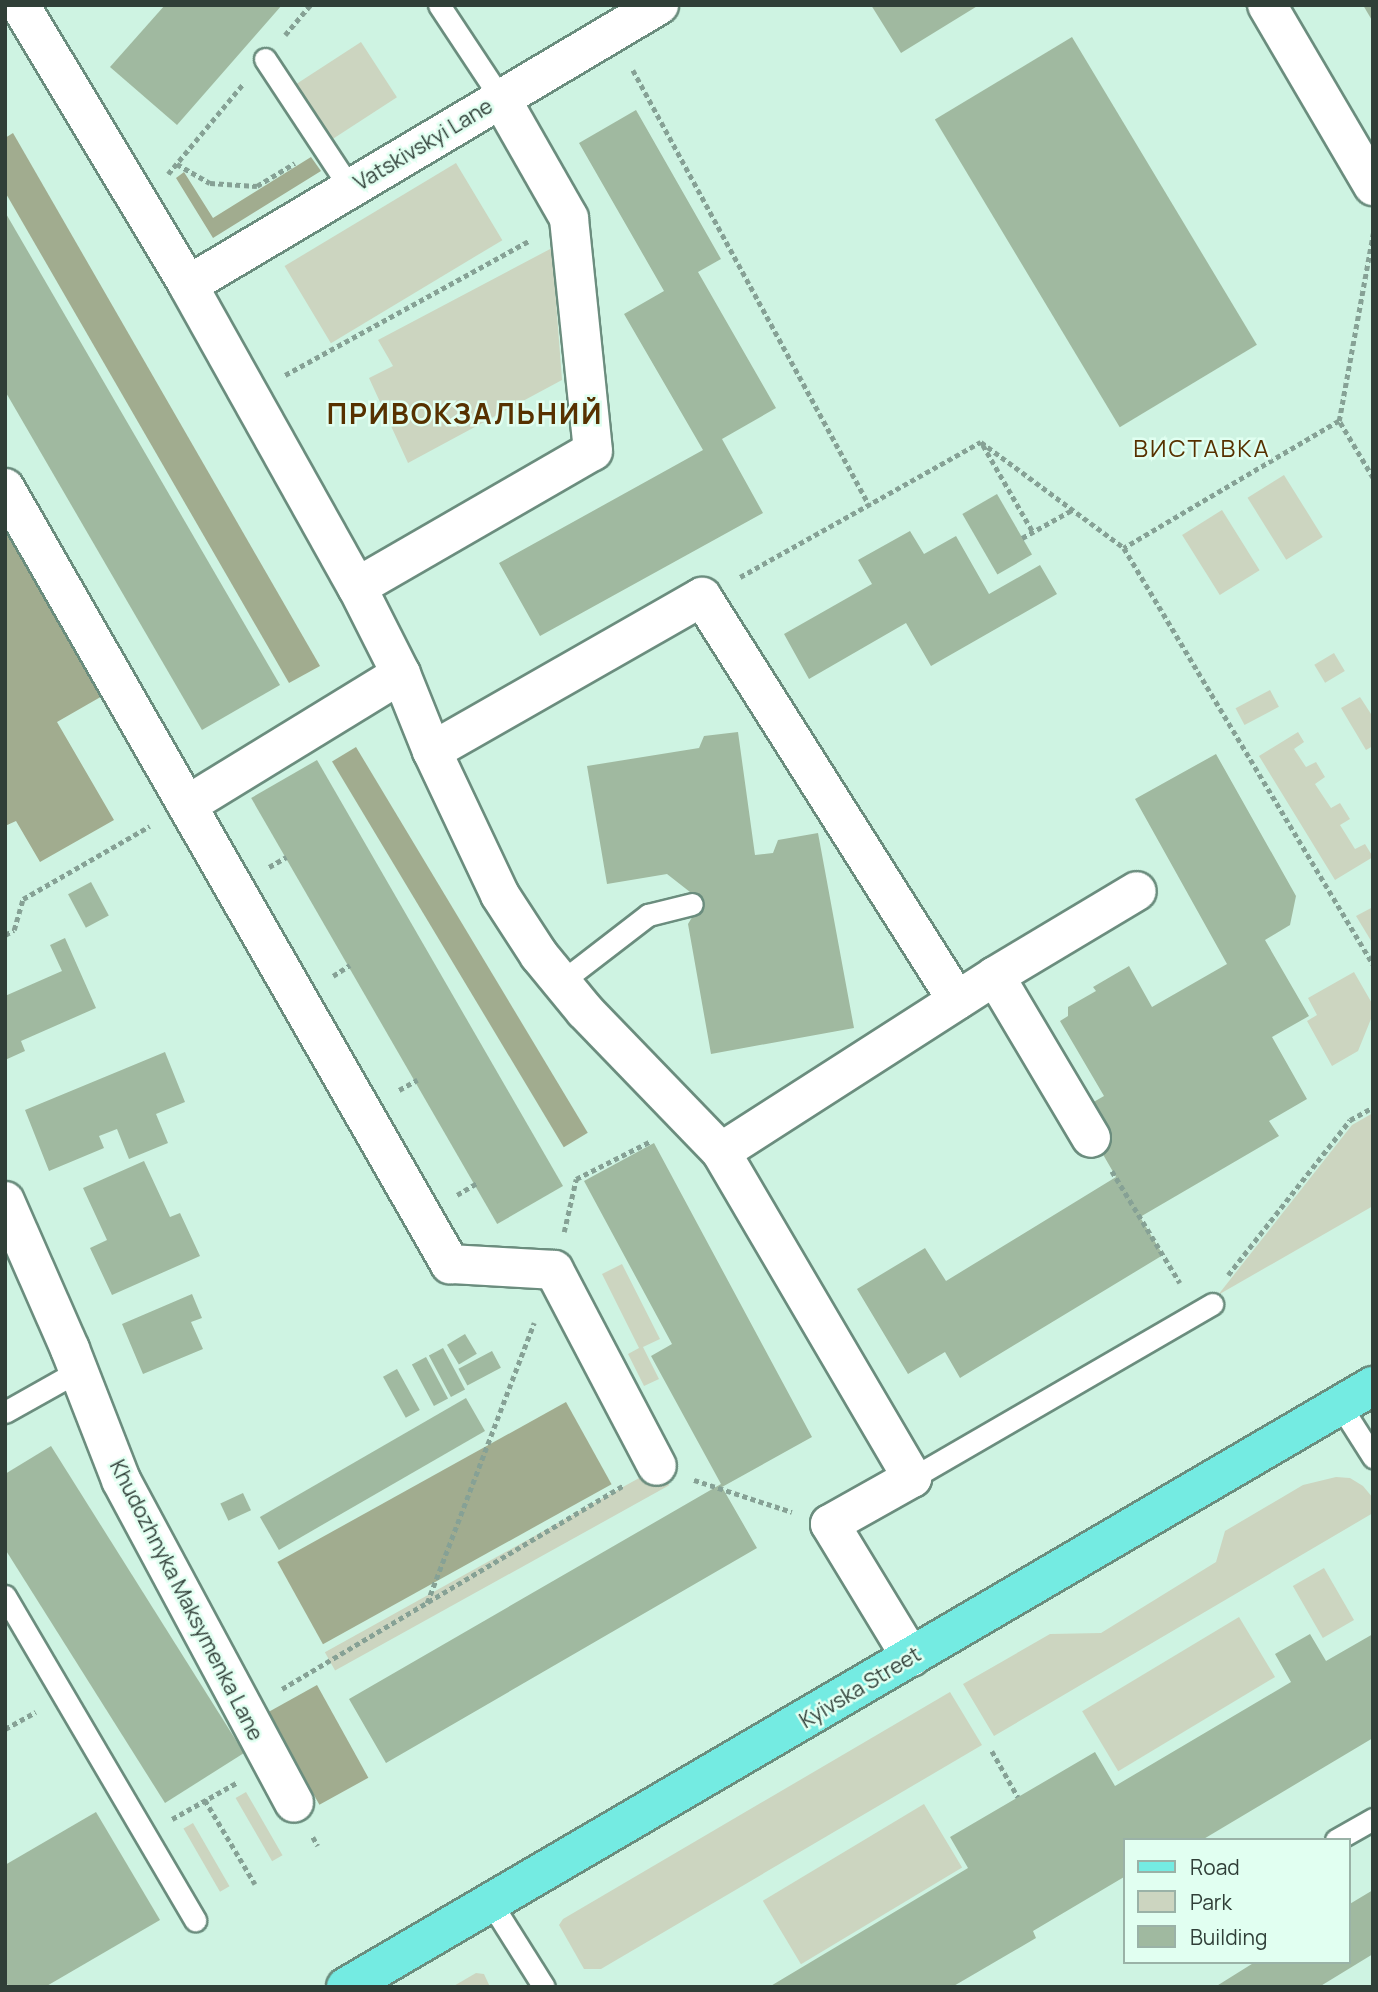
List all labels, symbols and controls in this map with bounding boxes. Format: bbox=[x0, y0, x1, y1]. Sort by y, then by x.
street label: Vatskivskyi Lane bbox=[349, 93, 497, 195]
district label: ПРИВОКЗАЛЬНИЙ bbox=[328, 396, 602, 430]
district label: ВИСТАВКА bbox=[1134, 434, 1270, 462]
street label: Khudozhnyka Maksymenka Lane bbox=[105, 1455, 269, 1745]
street label: Kyivska Street bbox=[795, 1641, 925, 1733]
legend bbox=[1122, 1838, 1350, 1964]
text: Road bbox=[1190, 1853, 1240, 1881]
text: Park bbox=[1190, 1888, 1232, 1916]
text: Building bbox=[1190, 1923, 1267, 1951]

